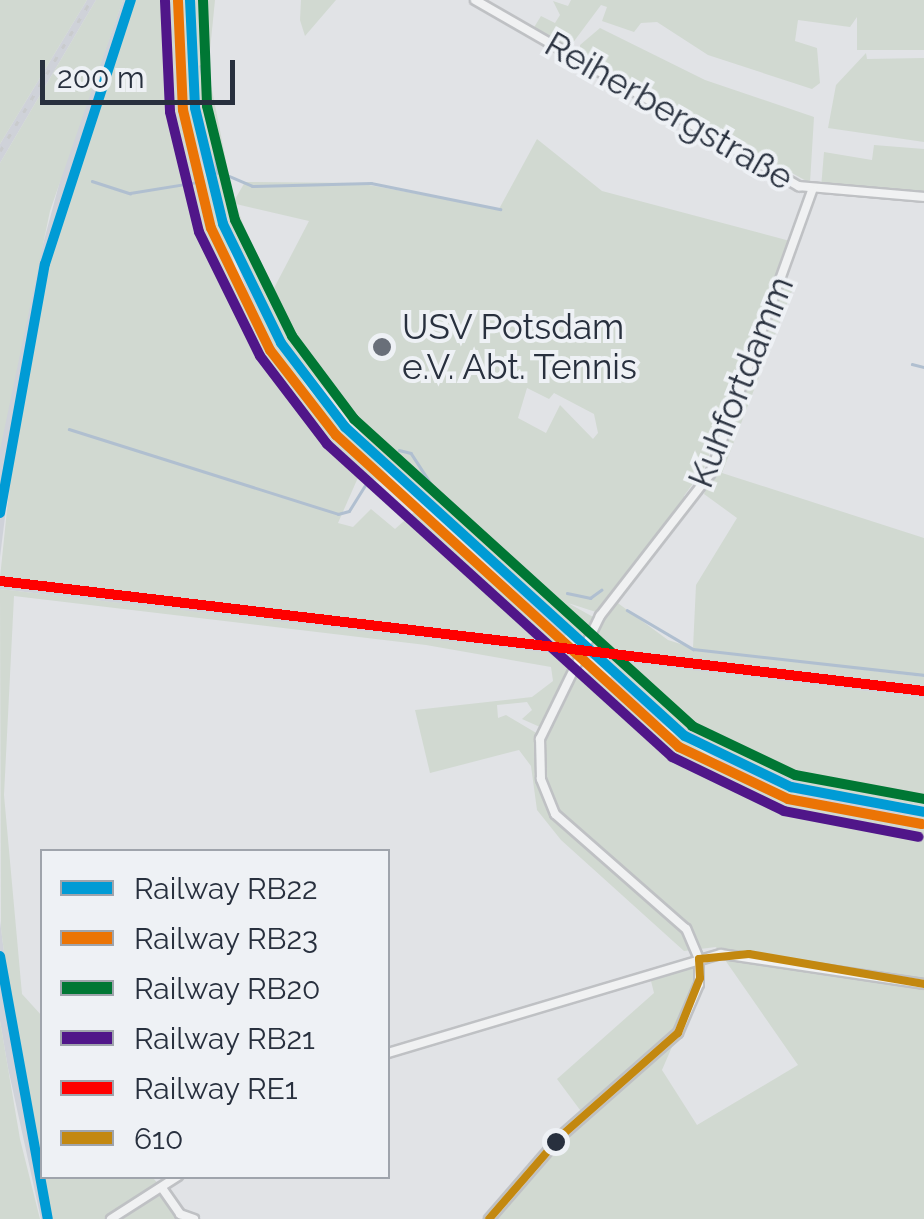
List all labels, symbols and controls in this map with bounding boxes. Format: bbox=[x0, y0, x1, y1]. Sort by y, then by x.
street label: Reiherbergstraße bbox=[538, 23, 800, 199]
scale bar bbox=[45, 40, 240, 102]
text: 200 m bbox=[57, 60, 145, 95]
street label: Kuhfortdamm bbox=[680, 270, 802, 494]
place label: USV Potsdam e.V. Abt. Tennis bbox=[402, 306, 639, 388]
marker: USV Potsdam e.V. Abt. Tennis bbox=[371, 336, 393, 358]
legend bbox=[40, 849, 390, 1179]
text: Railway RB22 bbox=[134, 871, 318, 906]
text: Railway RB23 bbox=[134, 921, 318, 956]
text: Railway RB20 bbox=[134, 971, 320, 1006]
text: Railway RB21 bbox=[134, 1021, 315, 1056]
text: Railway RE1 bbox=[134, 1071, 298, 1106]
text: 610 bbox=[134, 1121, 183, 1156]
unlabelled marker bbox=[546, 1132, 566, 1152]

